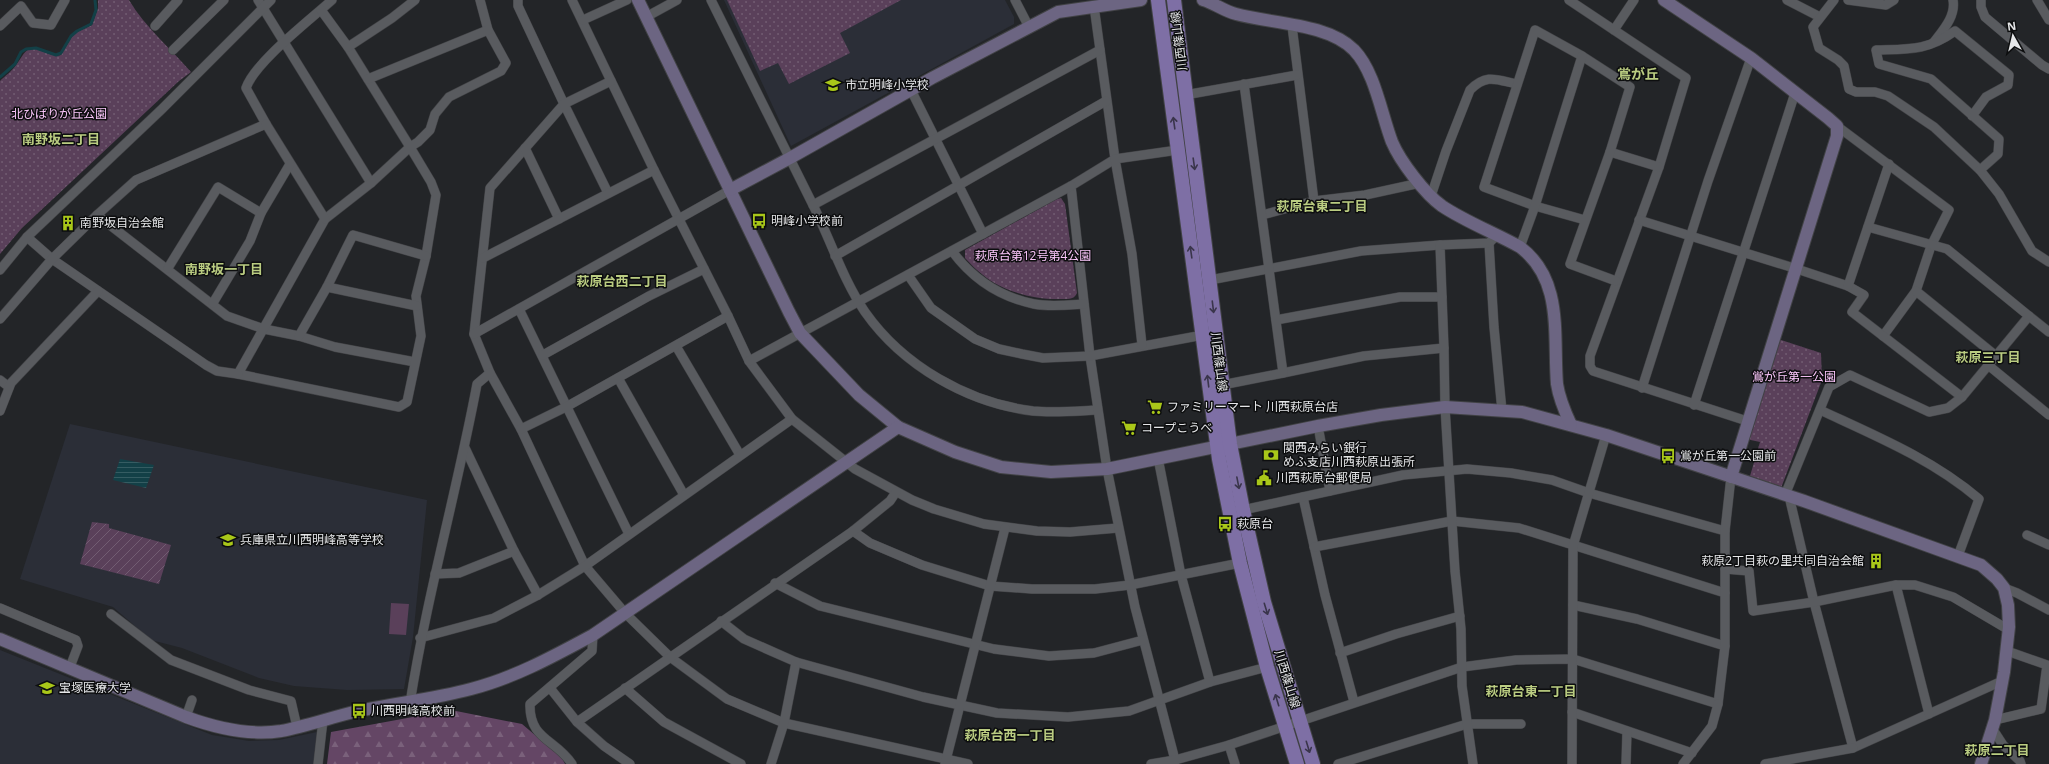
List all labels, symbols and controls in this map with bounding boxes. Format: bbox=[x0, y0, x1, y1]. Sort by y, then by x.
street label: 川西篠山線 bbox=[1166, 10, 1191, 72]
north arrow bbox=[1993, 16, 2033, 56]
text: N bbox=[2006, 18, 2017, 34]
district label: 鴬が丘 bbox=[1617, 64, 1659, 83]
school or university icon: 市立明峰小学校 bbox=[824, 76, 842, 94]
place label: 市立明峰小学校 bbox=[845, 76, 929, 93]
park label: 北ひばりが丘公園 bbox=[11, 105, 107, 122]
one-way arrow bbox=[1170, 117, 1178, 130]
district label: 南野坂二丁目 bbox=[22, 130, 100, 148]
one-way arrow bbox=[1190, 157, 1198, 170]
district label: 萩原台東二丁目 bbox=[1276, 197, 1368, 215]
bus stop icon: 明峰小学校前 bbox=[750, 212, 768, 230]
place label: 明峰小学校前 bbox=[771, 212, 843, 229]
building icon: 南野坂自治会館 bbox=[59, 214, 77, 232]
place label: 南野坂自治会館 bbox=[80, 214, 164, 231]
one-way arrow bbox=[1187, 246, 1195, 259]
park label: 萩原台第12号第4公園 bbox=[975, 247, 1091, 264]
district label: 南野坂一丁目 bbox=[185, 260, 263, 278]
district label: 萩原台西二丁目 bbox=[576, 272, 668, 290]
one-way arrow bbox=[1209, 300, 1216, 313]
street label: 川西篠山線 bbox=[1207, 331, 1232, 393]
district label: 萩原三丁目 bbox=[1955, 348, 2021, 366]
park label: 鴬が丘第一公園 bbox=[1752, 368, 1836, 385]
one-way arrow bbox=[1204, 374, 1212, 387]
supermarket icon: ファミリーマート 川西萩原台店 bbox=[1146, 398, 1164, 416]
place label: ファミリーマート 川西萩原台店 bbox=[1167, 398, 1338, 415]
supermarket icon: コープこうべ bbox=[1120, 419, 1138, 437]
place label: コープこうべ bbox=[1141, 419, 1212, 436]
place label: 関西みらい銀行 めふ支店川西萩原出張所 bbox=[1283, 439, 1415, 470]
bank icon: 関西みらい銀行 めふ支店川西萩原出張所 bbox=[1262, 446, 1280, 464]
bus stop icon: 鴬が丘第一公園前 bbox=[1659, 447, 1677, 465]
place label: 鴬が丘第一公園前 bbox=[1680, 447, 1776, 464]
public building icon: 川西萩原台郵便局 bbox=[1255, 469, 1273, 487]
place label: 川西萩原台郵便局 bbox=[1276, 469, 1372, 486]
one-way arrow bbox=[1234, 476, 1242, 489]
bus stop icon: 萩原台 bbox=[1216, 515, 1234, 533]
place label: 萩原台 bbox=[1237, 515, 1273, 532]
school or university icon: 兵庫県立川西明峰高等学校 bbox=[219, 531, 237, 549]
place label: 兵庫県立川西明峰高等学校 bbox=[240, 531, 384, 548]
place label: 萩原2丁目萩の里共同自治会館 bbox=[1701, 552, 1864, 569]
building icon: 萩原2丁目萩の里共同自治会館 bbox=[1867, 552, 1885, 570]
one-way arrow bbox=[1263, 603, 1270, 616]
street label: 川西篠山線 bbox=[1271, 648, 1304, 710]
school or university icon: 宝塚医療大学 bbox=[38, 679, 56, 697]
place label: 宝塚医療大学 bbox=[59, 679, 131, 696]
district label: 萩原台東一丁目 bbox=[1485, 682, 1577, 700]
one-way arrow bbox=[1273, 694, 1280, 707]
bus stop icon: 川西明峰高校前 bbox=[350, 702, 368, 720]
place label: 川西明峰高校前 bbox=[371, 702, 455, 719]
district label: 萩原台西一丁目 bbox=[964, 726, 1056, 744]
one-way arrow bbox=[1305, 740, 1312, 753]
district label: 萩原二丁目 bbox=[1964, 741, 2030, 759]

